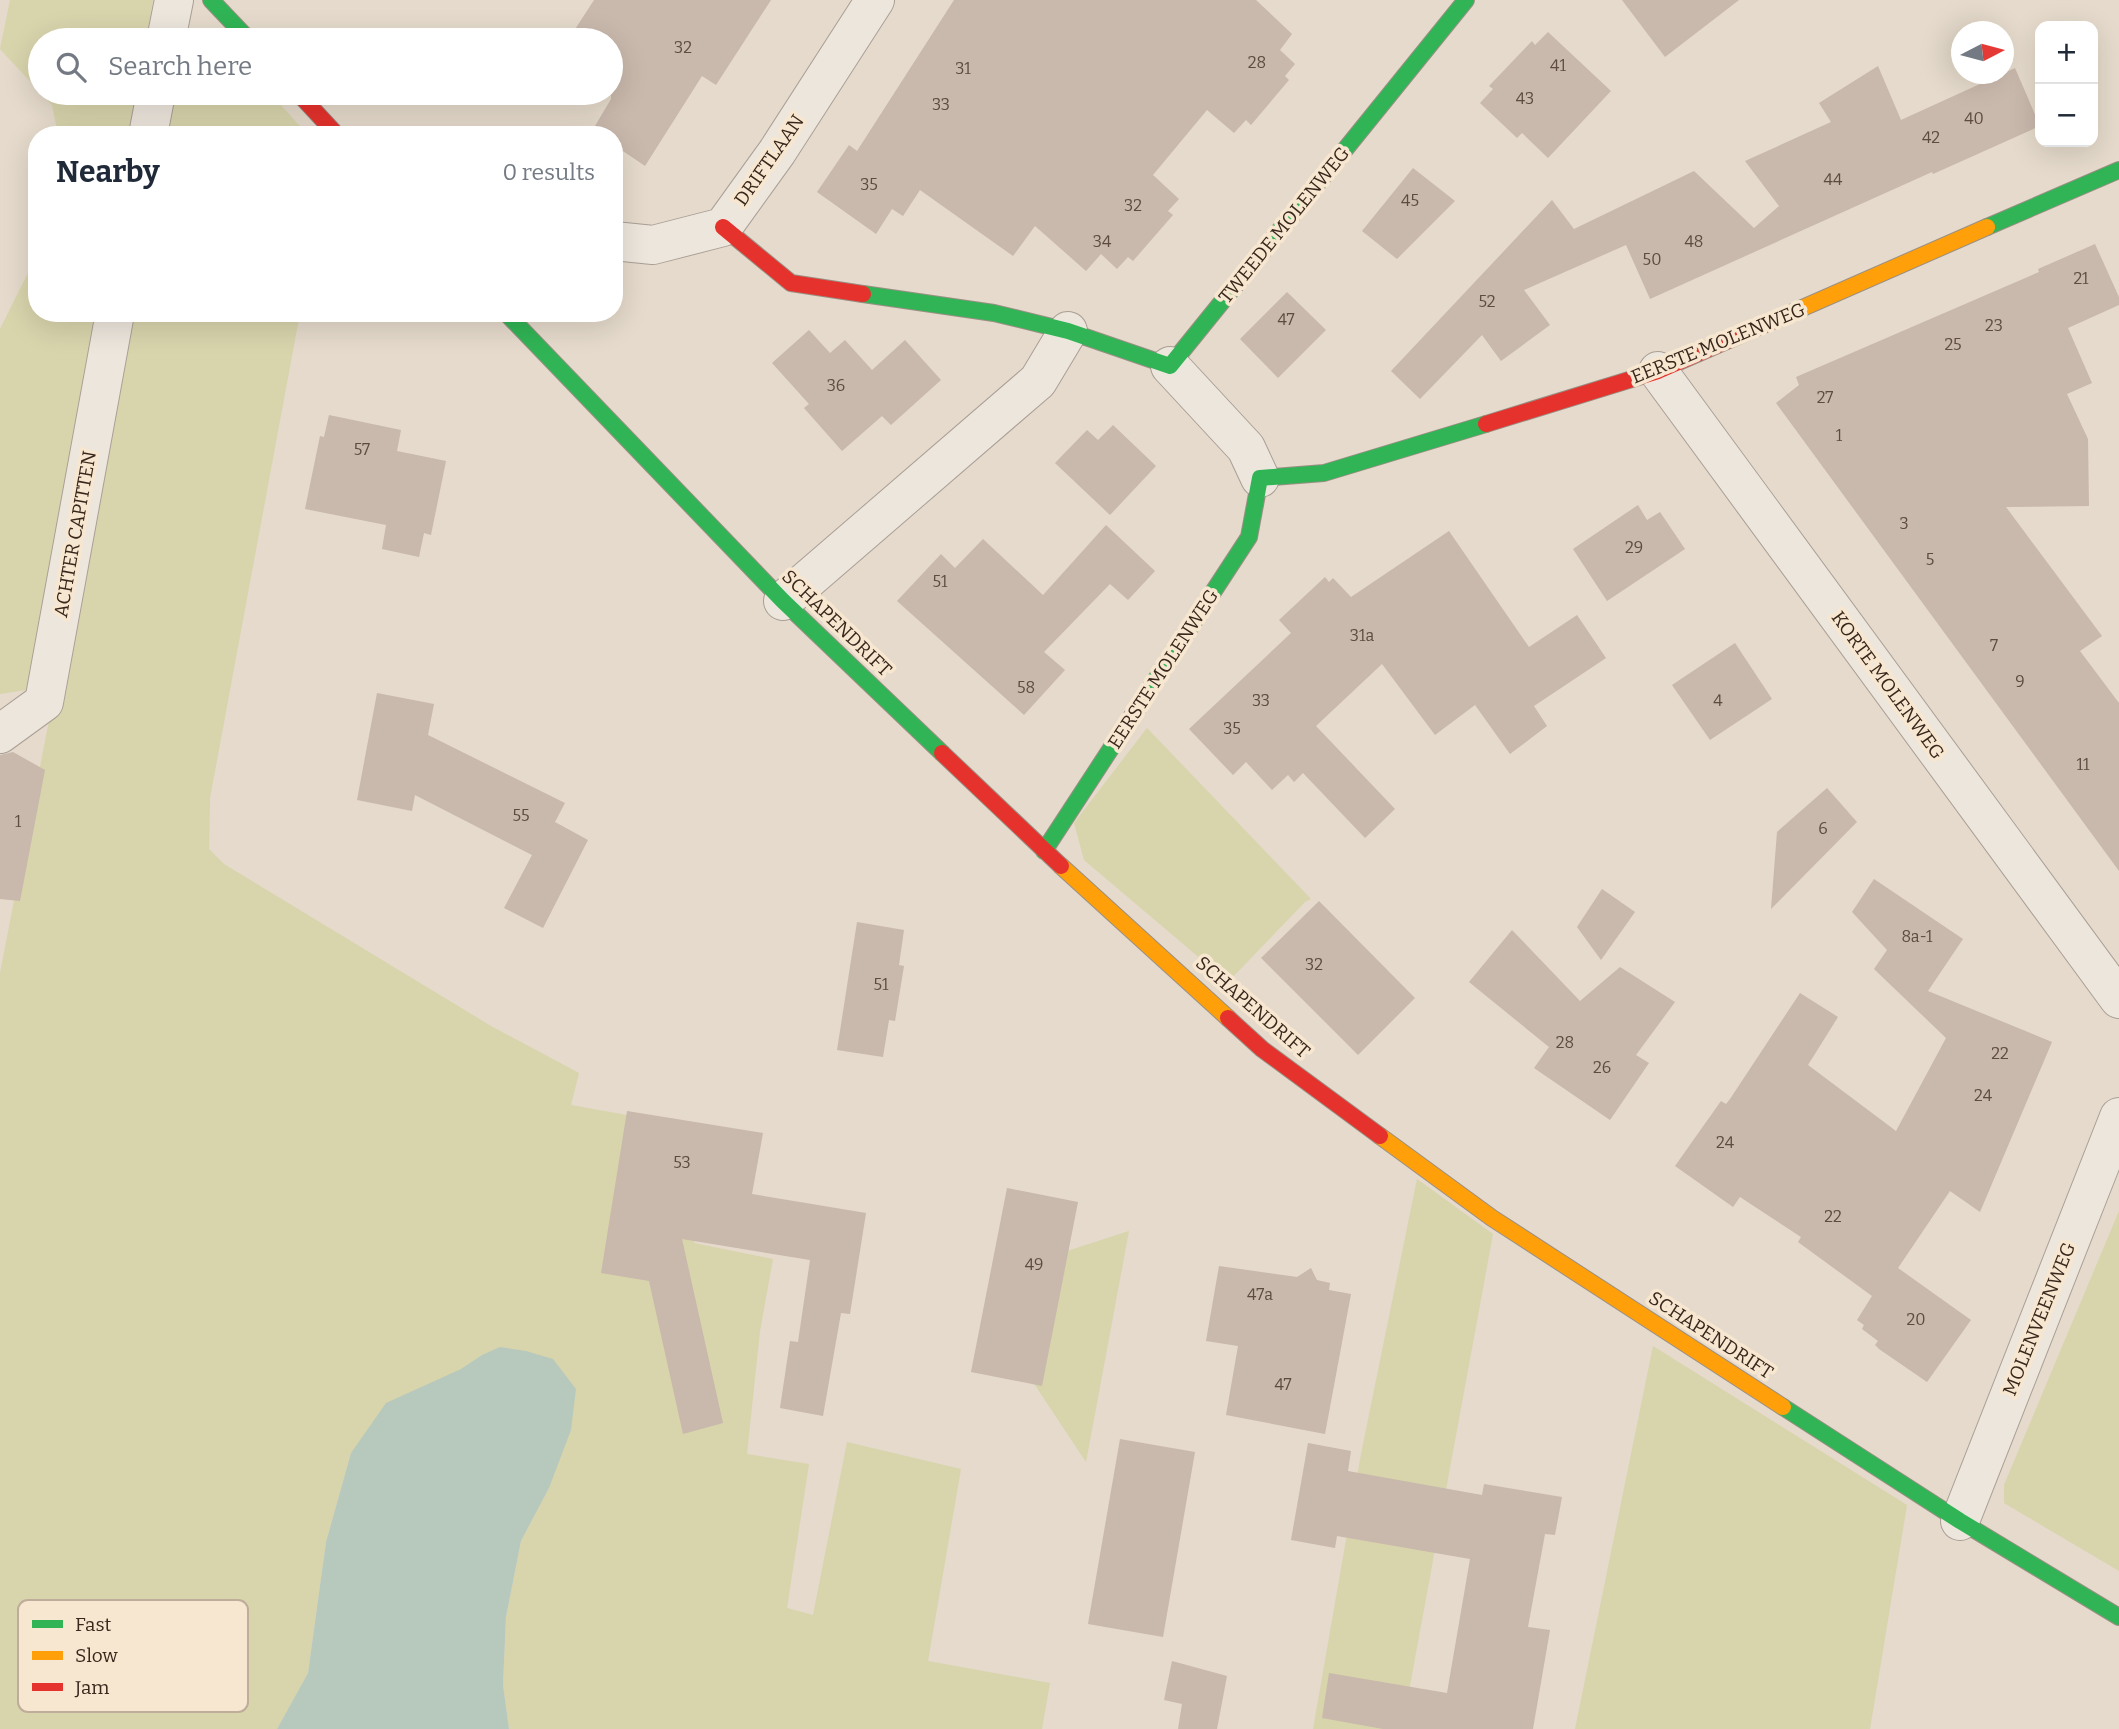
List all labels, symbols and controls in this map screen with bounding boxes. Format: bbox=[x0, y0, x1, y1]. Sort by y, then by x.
north arrow bbox=[1951, 21, 2014, 84]
map controls bbox=[2035, 21, 2098, 147]
button: + bbox=[2035, 21, 2098, 84]
search box bbox=[28, 28, 623, 105]
house number: 32 bbox=[674, 38, 692, 57]
icon: search bbox=[52, 48, 90, 86]
text: Search here bbox=[108, 51, 252, 82]
house number: 28 bbox=[1248, 53, 1266, 72]
house number: 41 bbox=[1550, 56, 1566, 75]
house number: 31 bbox=[955, 59, 971, 78]
button: − bbox=[2035, 84, 2098, 147]
house number: 43 bbox=[1516, 89, 1534, 108]
house number: 33 bbox=[932, 95, 950, 114]
house number: 40 bbox=[1964, 109, 1984, 128]
street label: DRIFTLAAN bbox=[729, 110, 809, 210]
house number: 42 bbox=[1922, 128, 1940, 147]
street label: TWEEDE MOLENWEG bbox=[1214, 142, 1354, 308]
text: Nearby bbox=[56, 154, 160, 190]
text: 0 results bbox=[502, 158, 595, 186]
house number: 44 bbox=[1824, 170, 1843, 189]
house number: 35 bbox=[860, 175, 878, 194]
house number: 45 bbox=[1401, 191, 1419, 210]
house number: 32 bbox=[1124, 196, 1142, 215]
house number: 34 bbox=[1093, 232, 1112, 251]
house number: 48 bbox=[1685, 232, 1703, 251]
house number: 50 bbox=[1643, 250, 1661, 269]
house number: 21 bbox=[2073, 269, 2089, 288]
house number: 52 bbox=[1479, 292, 1495, 311]
street label: EERSTE MOLENWEG bbox=[1628, 298, 1808, 388]
house number: 47 bbox=[1277, 310, 1295, 329]
house number: 23 bbox=[1985, 316, 2003, 335]
house number: 25 bbox=[1944, 335, 1962, 354]
house number: 36 bbox=[827, 376, 845, 395]
house number: 27 bbox=[1817, 388, 1833, 407]
house number: 1 bbox=[1836, 426, 1843, 445]
house number: 57 bbox=[354, 440, 370, 459]
street label: ACHTER CAPITTEN bbox=[49, 449, 101, 619]
house number: 3 bbox=[1899, 514, 1909, 533]
house number: 29 bbox=[1625, 538, 1643, 557]
house number: 5 bbox=[1926, 550, 1934, 569]
street label: SCHAPENDRIFT bbox=[777, 565, 897, 681]
house number: 51 bbox=[933, 572, 948, 591]
street label: EERSTE MOLENWEG bbox=[1103, 585, 1223, 753]
street label: KORTE MOLENWEG bbox=[1827, 607, 1949, 763]
house number: 31a bbox=[1350, 626, 1374, 645]
house number: 7 bbox=[1990, 636, 1998, 655]
house number: 9 bbox=[2015, 672, 2025, 691]
house number: 58 bbox=[1017, 678, 1035, 697]
house number: 33 bbox=[1252, 691, 1270, 710]
house number: 4 bbox=[1713, 691, 1723, 710]
house number: 35 bbox=[1223, 719, 1241, 738]
house number: 11 bbox=[2077, 755, 2090, 774]
house number: 55 bbox=[512, 806, 530, 825]
house number: 1 bbox=[15, 812, 22, 831]
house number: 6 bbox=[1818, 819, 1828, 838]
house number: 8a-1 bbox=[1901, 927, 1933, 946]
street label: SCHAPENDRIFT bbox=[1191, 951, 1315, 1063]
house number: 32 bbox=[1305, 955, 1323, 974]
house number: 51 bbox=[874, 975, 889, 994]
house number: 28 bbox=[1556, 1033, 1574, 1052]
house number: 22 bbox=[1991, 1044, 2009, 1063]
house number: 26 bbox=[1593, 1058, 1611, 1077]
house number: 24 bbox=[1974, 1086, 1993, 1105]
house number: 24 bbox=[1716, 1133, 1735, 1152]
house number: 53 bbox=[673, 1153, 691, 1172]
house number: 22 bbox=[1824, 1207, 1842, 1226]
street label: MOLENVEENWEG bbox=[1998, 1239, 2080, 1399]
house number: 49 bbox=[1025, 1255, 1043, 1274]
house number: 47a bbox=[1247, 1285, 1273, 1304]
street label: SCHAPENDRIFT bbox=[1645, 1286, 1777, 1384]
house number: 20 bbox=[1907, 1310, 1925, 1329]
house number: 47 bbox=[1274, 1375, 1292, 1394]
legend bbox=[18, 1600, 248, 1712]
text: Fast bbox=[75, 1613, 112, 1636]
text: Slow bbox=[75, 1644, 118, 1667]
text: Jam bbox=[74, 1676, 109, 1699]

